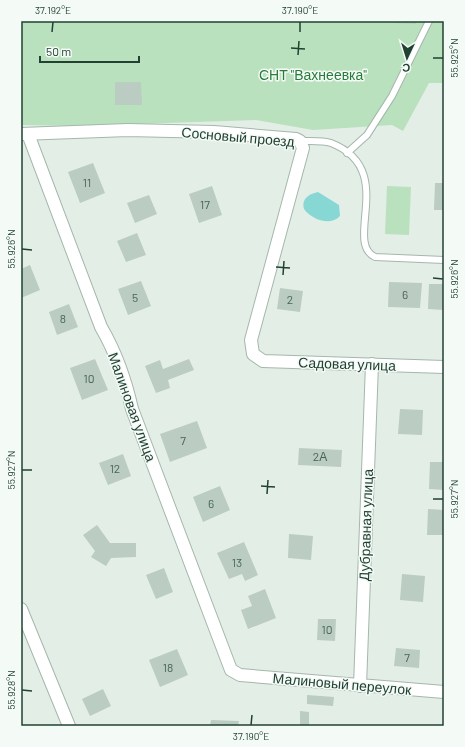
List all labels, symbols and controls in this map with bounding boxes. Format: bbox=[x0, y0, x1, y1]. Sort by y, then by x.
text: 37.192°E bbox=[35, 4, 71, 16]
text: 37.190°E bbox=[282, 4, 318, 16]
scale bar bbox=[40, 38, 139, 64]
north arrow bbox=[387, 38, 427, 78]
text: 55.925°N bbox=[448, 38, 460, 78]
text: 50 m bbox=[46, 44, 71, 58]
text: С bbox=[402, 62, 411, 75]
park label: СНТ "Вахнеевка" bbox=[259, 66, 367, 83]
street label: Сосновый проезд bbox=[181, 123, 295, 150]
house number: 11 bbox=[83, 175, 91, 189]
house number: 17 bbox=[200, 197, 210, 211]
text: 55.926°N bbox=[5, 229, 17, 269]
text: 55.926°N bbox=[448, 259, 460, 299]
house number: 6 bbox=[402, 287, 408, 301]
house number: 5 bbox=[132, 290, 138, 304]
house number: 2 bbox=[287, 292, 293, 306]
house number: 8 bbox=[60, 311, 66, 325]
street label: Малиновая улица bbox=[105, 350, 160, 464]
street label: Садовая улица bbox=[298, 353, 396, 374]
house number: 10 bbox=[84, 371, 94, 385]
house number: 7 bbox=[180, 433, 186, 447]
house number: 2А bbox=[313, 449, 327, 463]
text: 55.927°N bbox=[5, 451, 17, 489]
house number: 12 bbox=[110, 461, 120, 475]
street label: Дубравная улица bbox=[355, 468, 376, 581]
text: 55.927°N bbox=[448, 480, 460, 518]
house number: 6 bbox=[208, 496, 214, 510]
house number: 13 bbox=[232, 555, 242, 569]
house number: 10 bbox=[322, 622, 332, 636]
house number: 7 bbox=[404, 650, 410, 664]
house number: 18 bbox=[163, 660, 173, 674]
street label: Малиновый переулок bbox=[272, 669, 413, 698]
text: 55.928°N bbox=[5, 670, 17, 710]
text: 37.190°E bbox=[233, 730, 269, 742]

